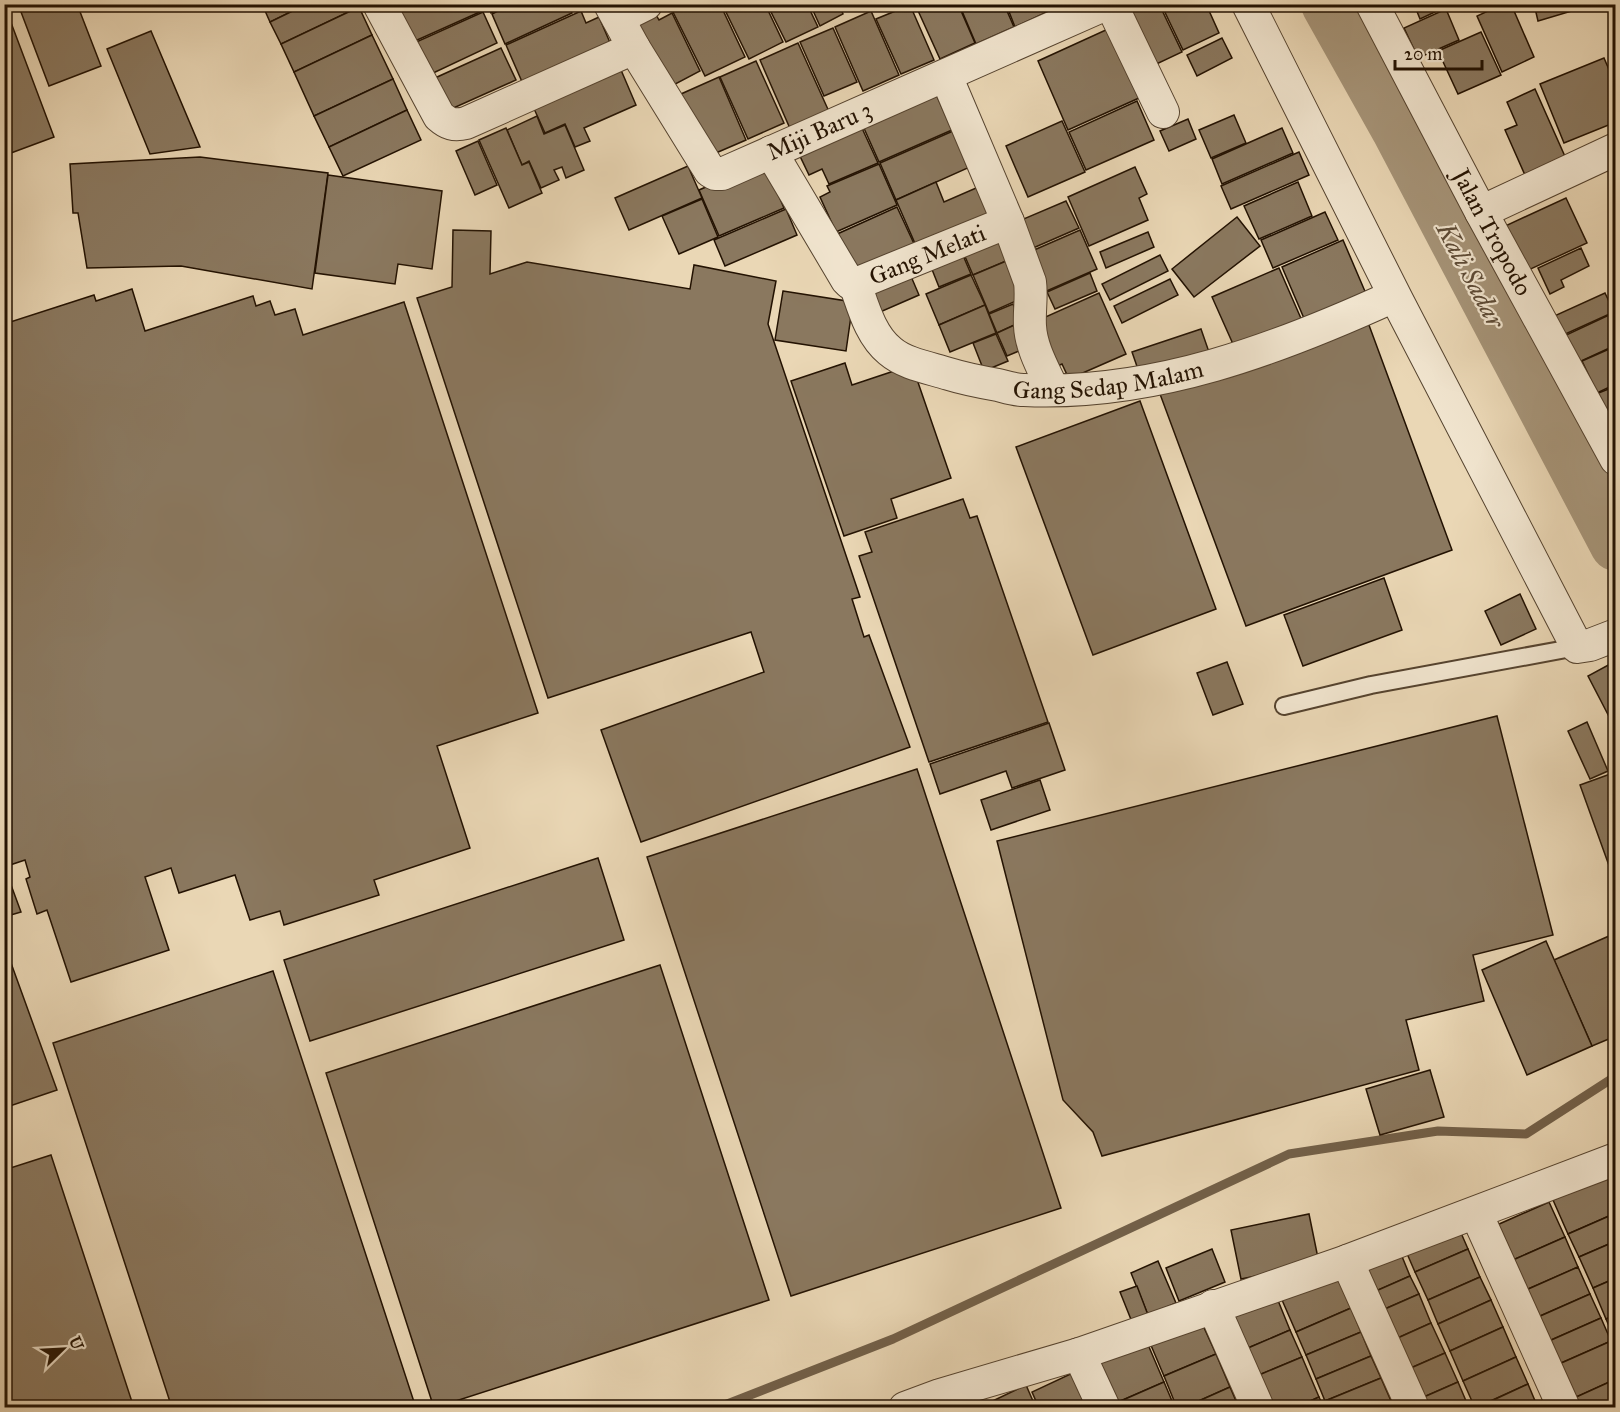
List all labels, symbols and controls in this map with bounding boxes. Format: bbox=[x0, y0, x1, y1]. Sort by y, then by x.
scale bar bbox=[1395, 33, 1482, 71]
text: 20 m bbox=[1404, 43, 1442, 65]
street label: Miji Baru 3 bbox=[762, 95, 877, 167]
street label: Jalan Tropodo bbox=[1445, 161, 1539, 301]
water label: Kali Sadar bbox=[1429, 215, 1513, 334]
street label: Gang Melati bbox=[865, 218, 991, 292]
street label: Gang Sedap Malam bbox=[1012, 354, 1206, 406]
north arrow bbox=[33, 1319, 93, 1379]
text: U bbox=[65, 1333, 88, 1353]

